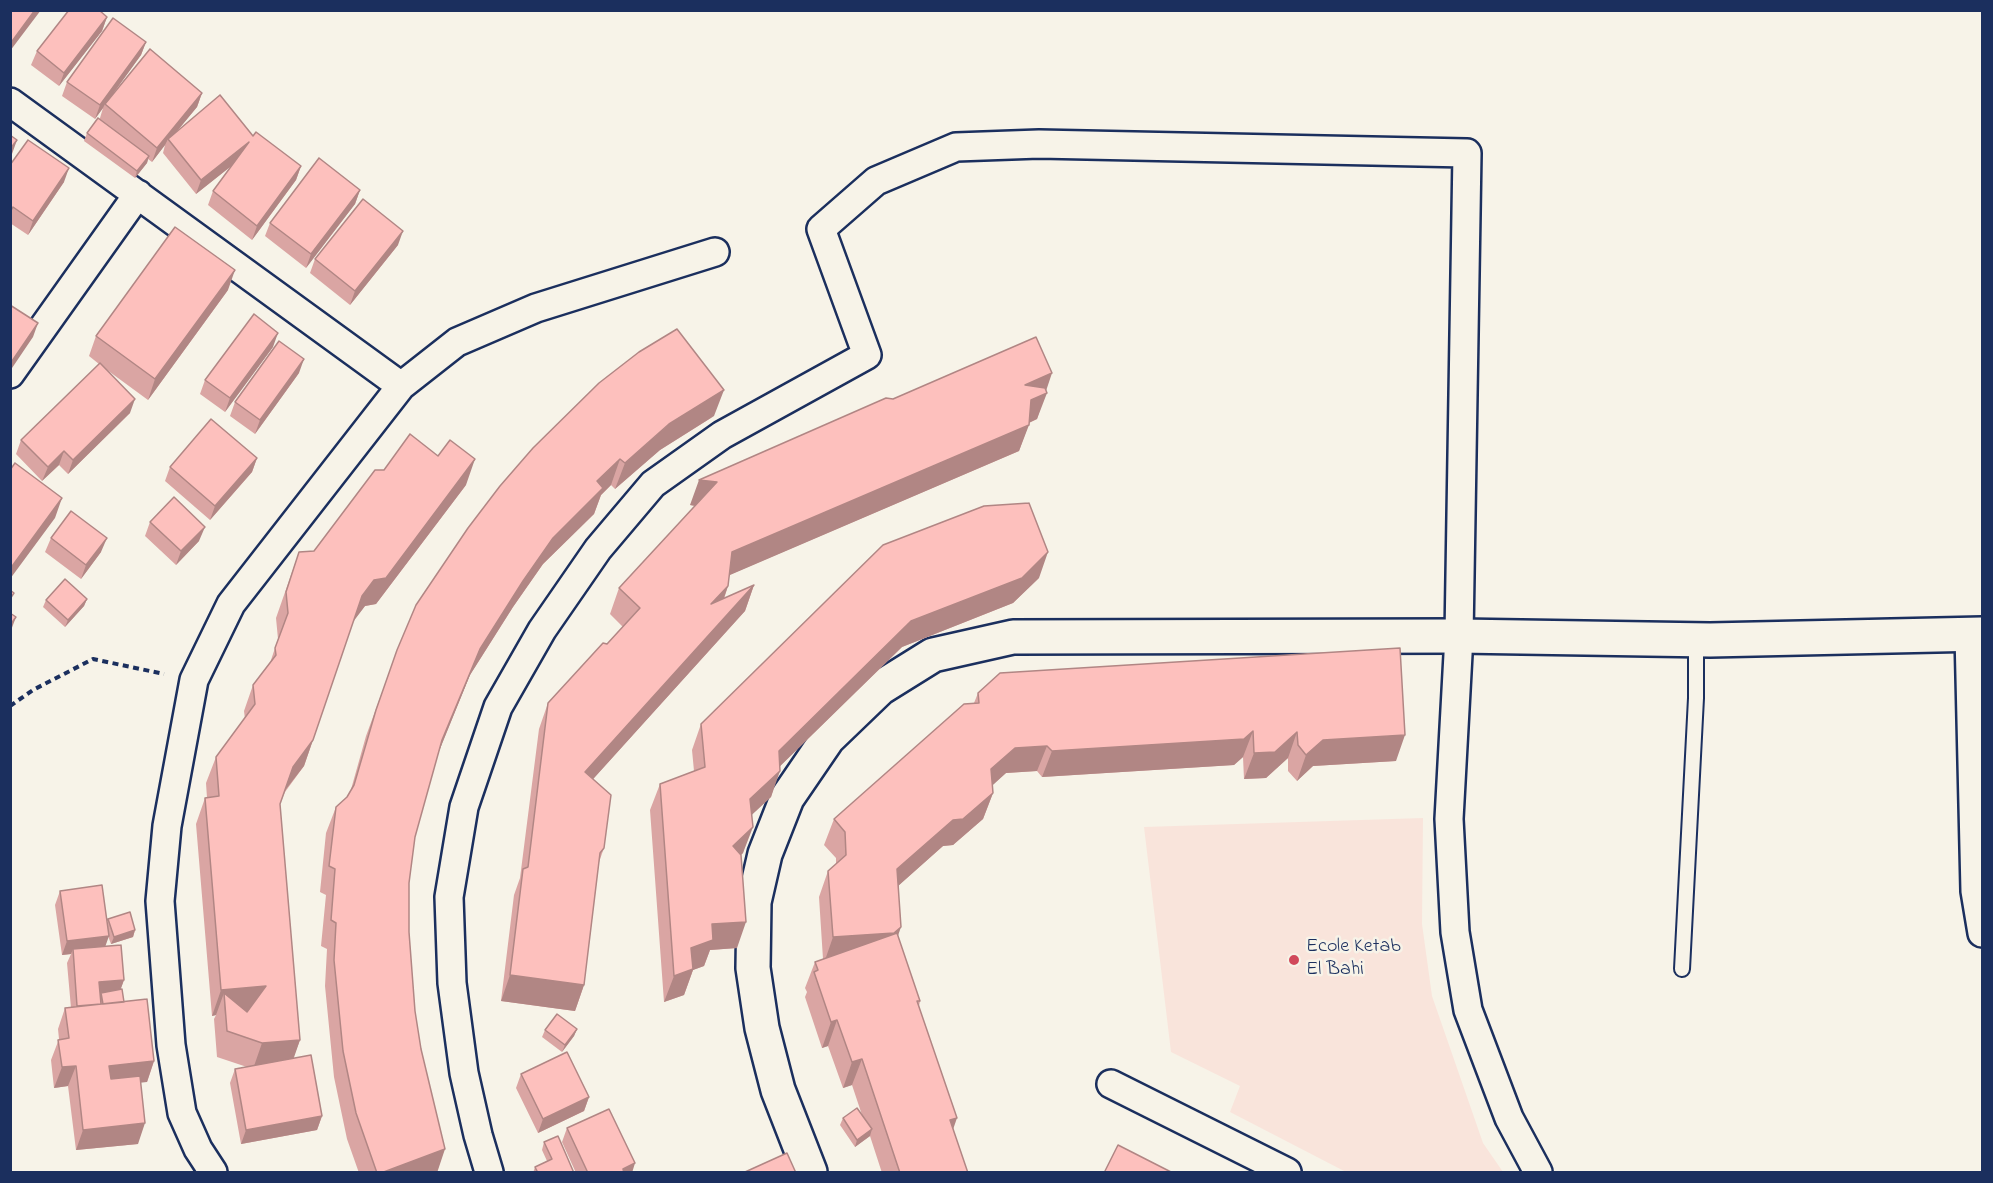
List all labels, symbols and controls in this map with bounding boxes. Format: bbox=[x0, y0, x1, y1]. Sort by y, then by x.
place label: Ecole Ketab El Bahi bbox=[1306, 936, 1401, 983]
marker: Ecole Ketab El Bahi bbox=[1287, 953, 1301, 967]

